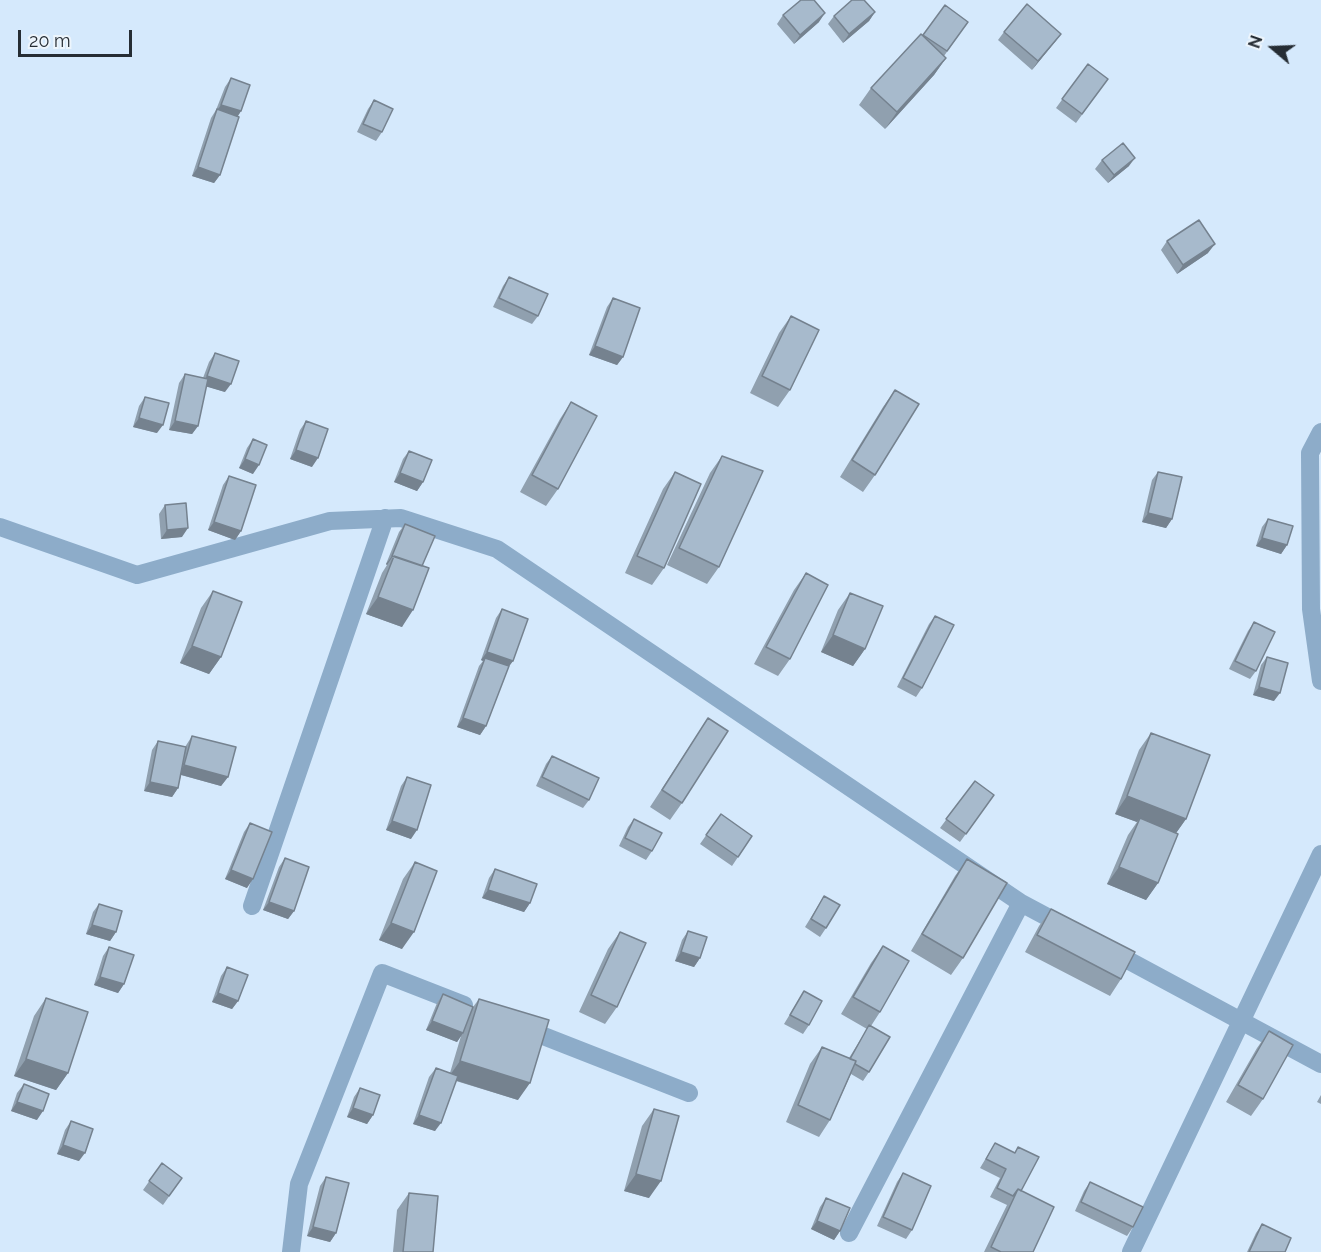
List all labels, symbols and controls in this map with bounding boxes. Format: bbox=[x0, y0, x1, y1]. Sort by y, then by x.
scale bar bbox=[21, 18, 135, 56]
north arrow bbox=[1243, 18, 1303, 78]
text: 20 m bbox=[29, 30, 71, 51]
text: N bbox=[1245, 33, 1266, 51]

